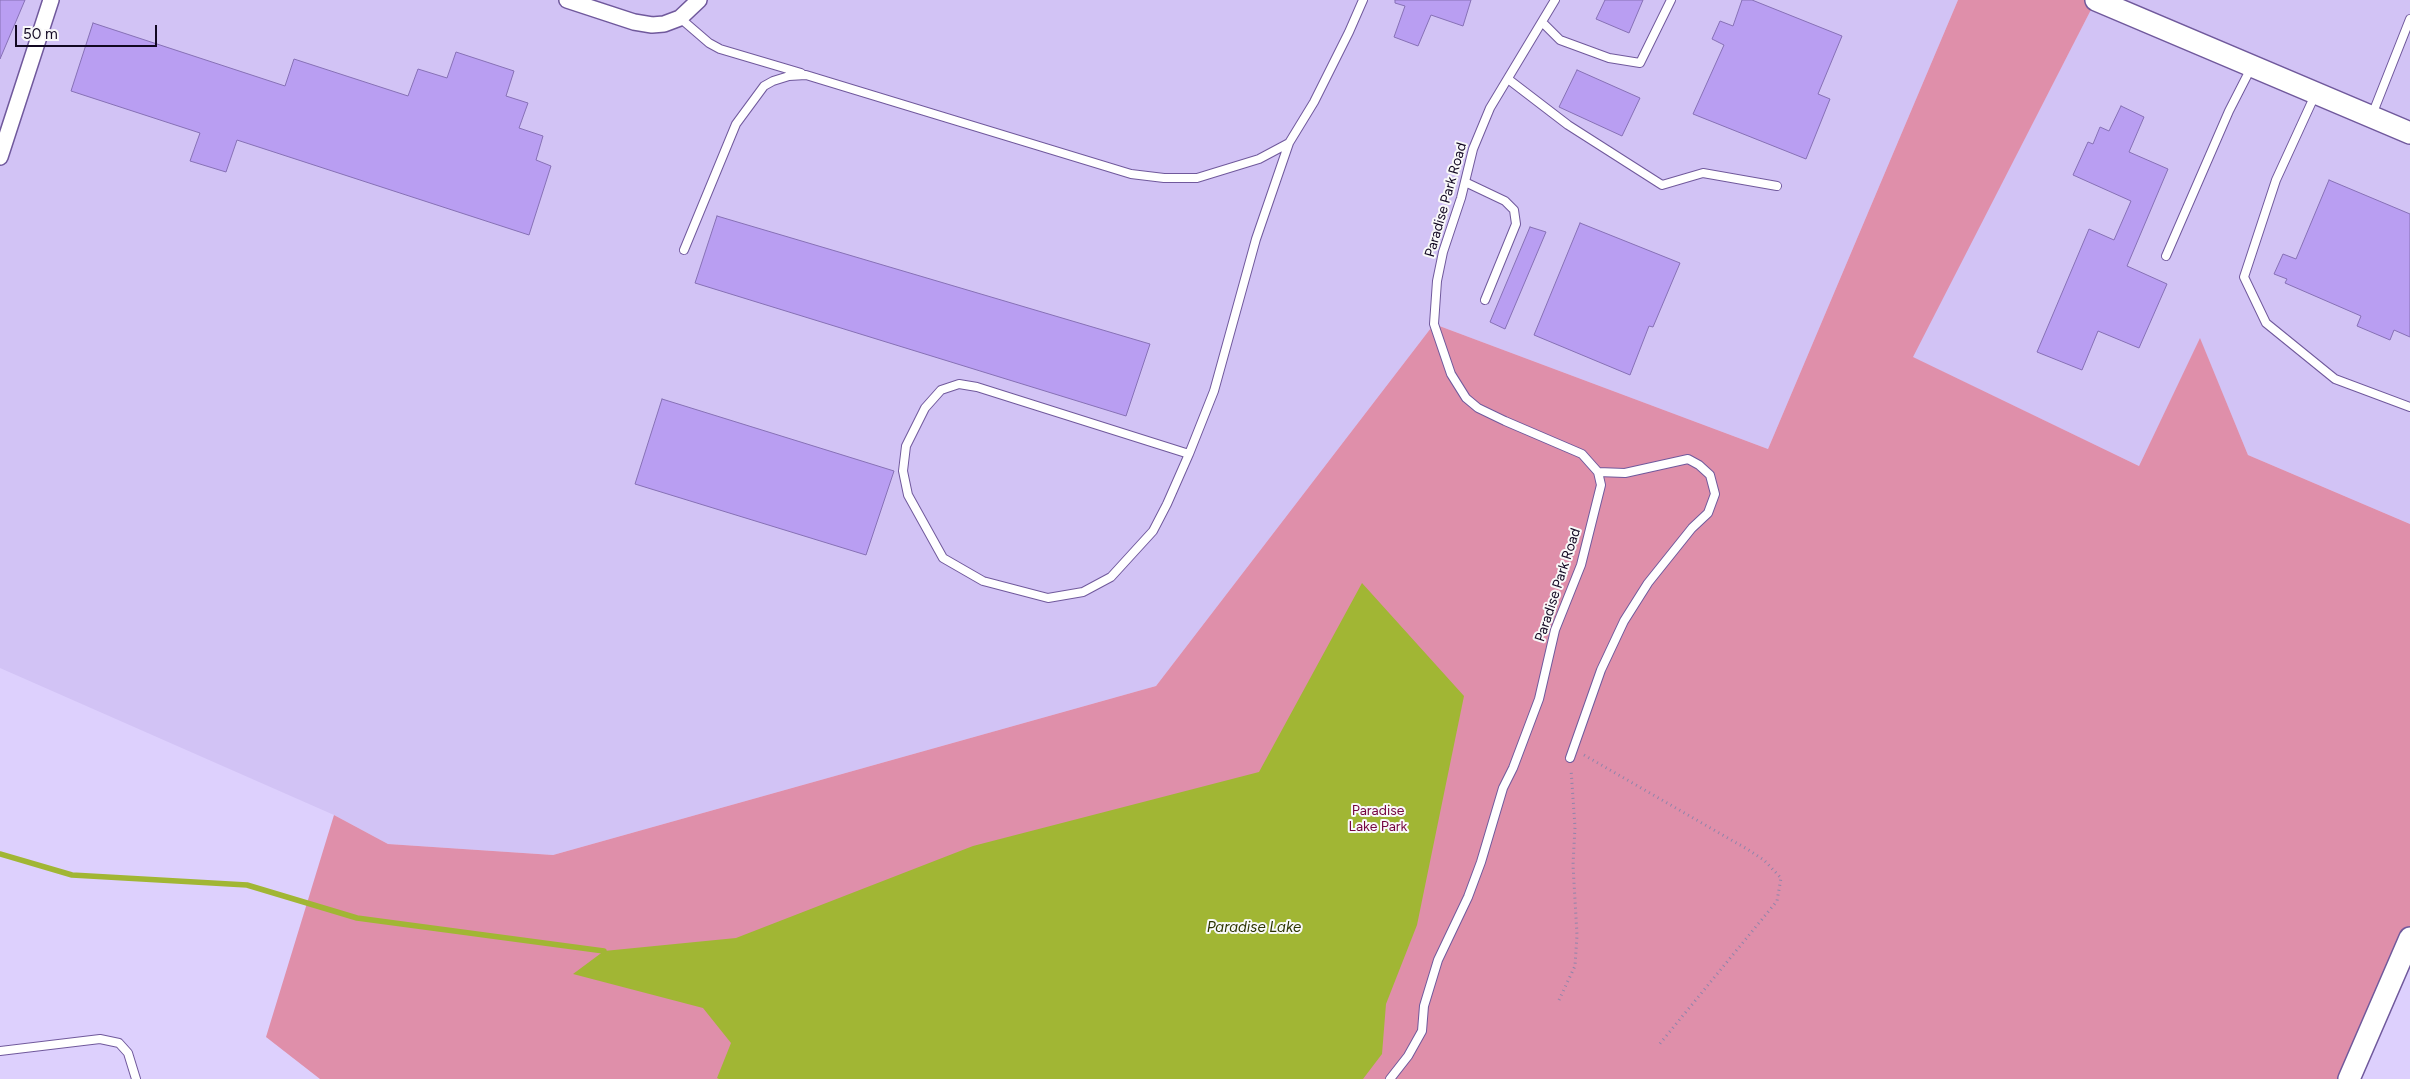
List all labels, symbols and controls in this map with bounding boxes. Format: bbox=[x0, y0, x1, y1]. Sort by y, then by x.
scale bar bbox=[18, 15, 160, 47]
text: 50 m bbox=[23, 25, 58, 43]
street label: Paradise Park Road bbox=[1422, 141, 1470, 259]
street label: Paradise Park Road bbox=[1532, 526, 1584, 644]
park label: Paradise Lake Park bbox=[1349, 803, 1407, 836]
water label: Paradise Lake bbox=[1207, 919, 1301, 937]

